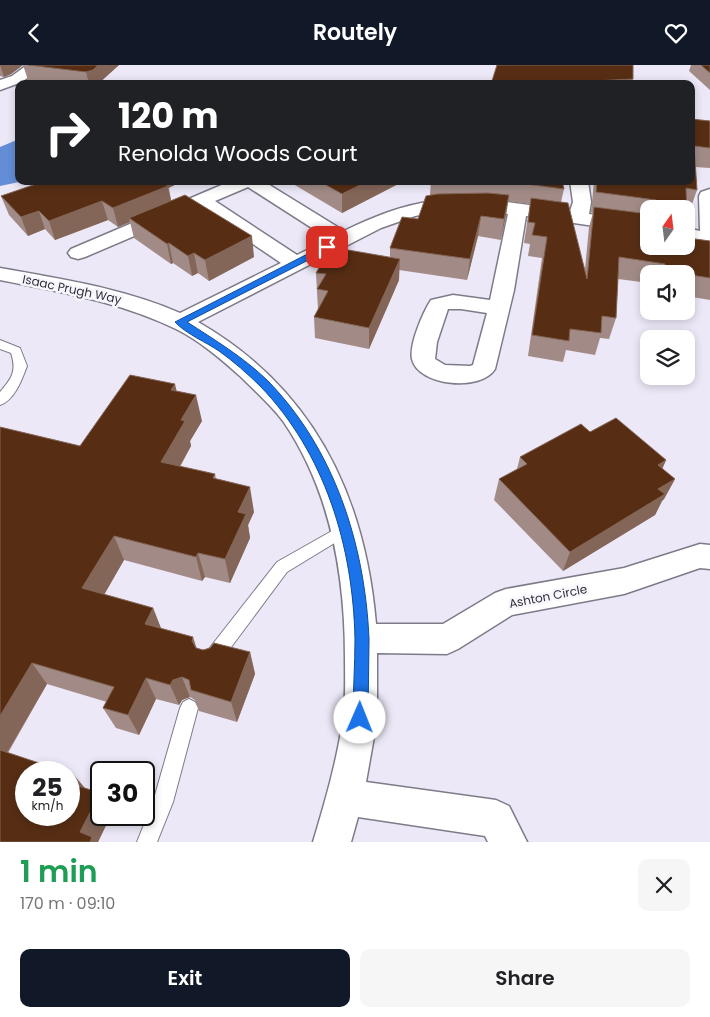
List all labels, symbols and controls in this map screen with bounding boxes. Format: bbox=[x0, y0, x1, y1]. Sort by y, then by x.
text: Routely bbox=[313, 17, 397, 48]
icon: back bbox=[20, 19, 48, 47]
icon: heart bbox=[662, 19, 690, 47]
text: 120 m bbox=[118, 91, 218, 140]
icon: right bbox=[35, 100, 100, 165]
text: Renolda Woods Court bbox=[118, 138, 357, 169]
north arrow bbox=[640, 200, 695, 255]
map controls bbox=[640, 200, 695, 385]
pin bbox=[306, 226, 348, 268]
icon: arrive bbox=[313, 233, 341, 261]
button: sound bbox=[640, 265, 695, 320]
street label: Isaac Prugh Way bbox=[21, 270, 123, 308]
button: layers bbox=[640, 330, 695, 385]
street label: Ashton Circle bbox=[507, 580, 589, 612]
position arrow bbox=[333, 691, 385, 743]
speed limit sign: 30 bbox=[90, 761, 155, 826]
text: 25 bbox=[32, 770, 63, 805]
text: km/h bbox=[32, 797, 63, 814]
text: 1 min bbox=[20, 850, 98, 893]
button: close bbox=[638, 859, 690, 911]
text: 170 m · 09:10 bbox=[20, 892, 115, 915]
button: Exit bbox=[20, 949, 350, 1007]
button: Share bbox=[360, 949, 690, 1007]

